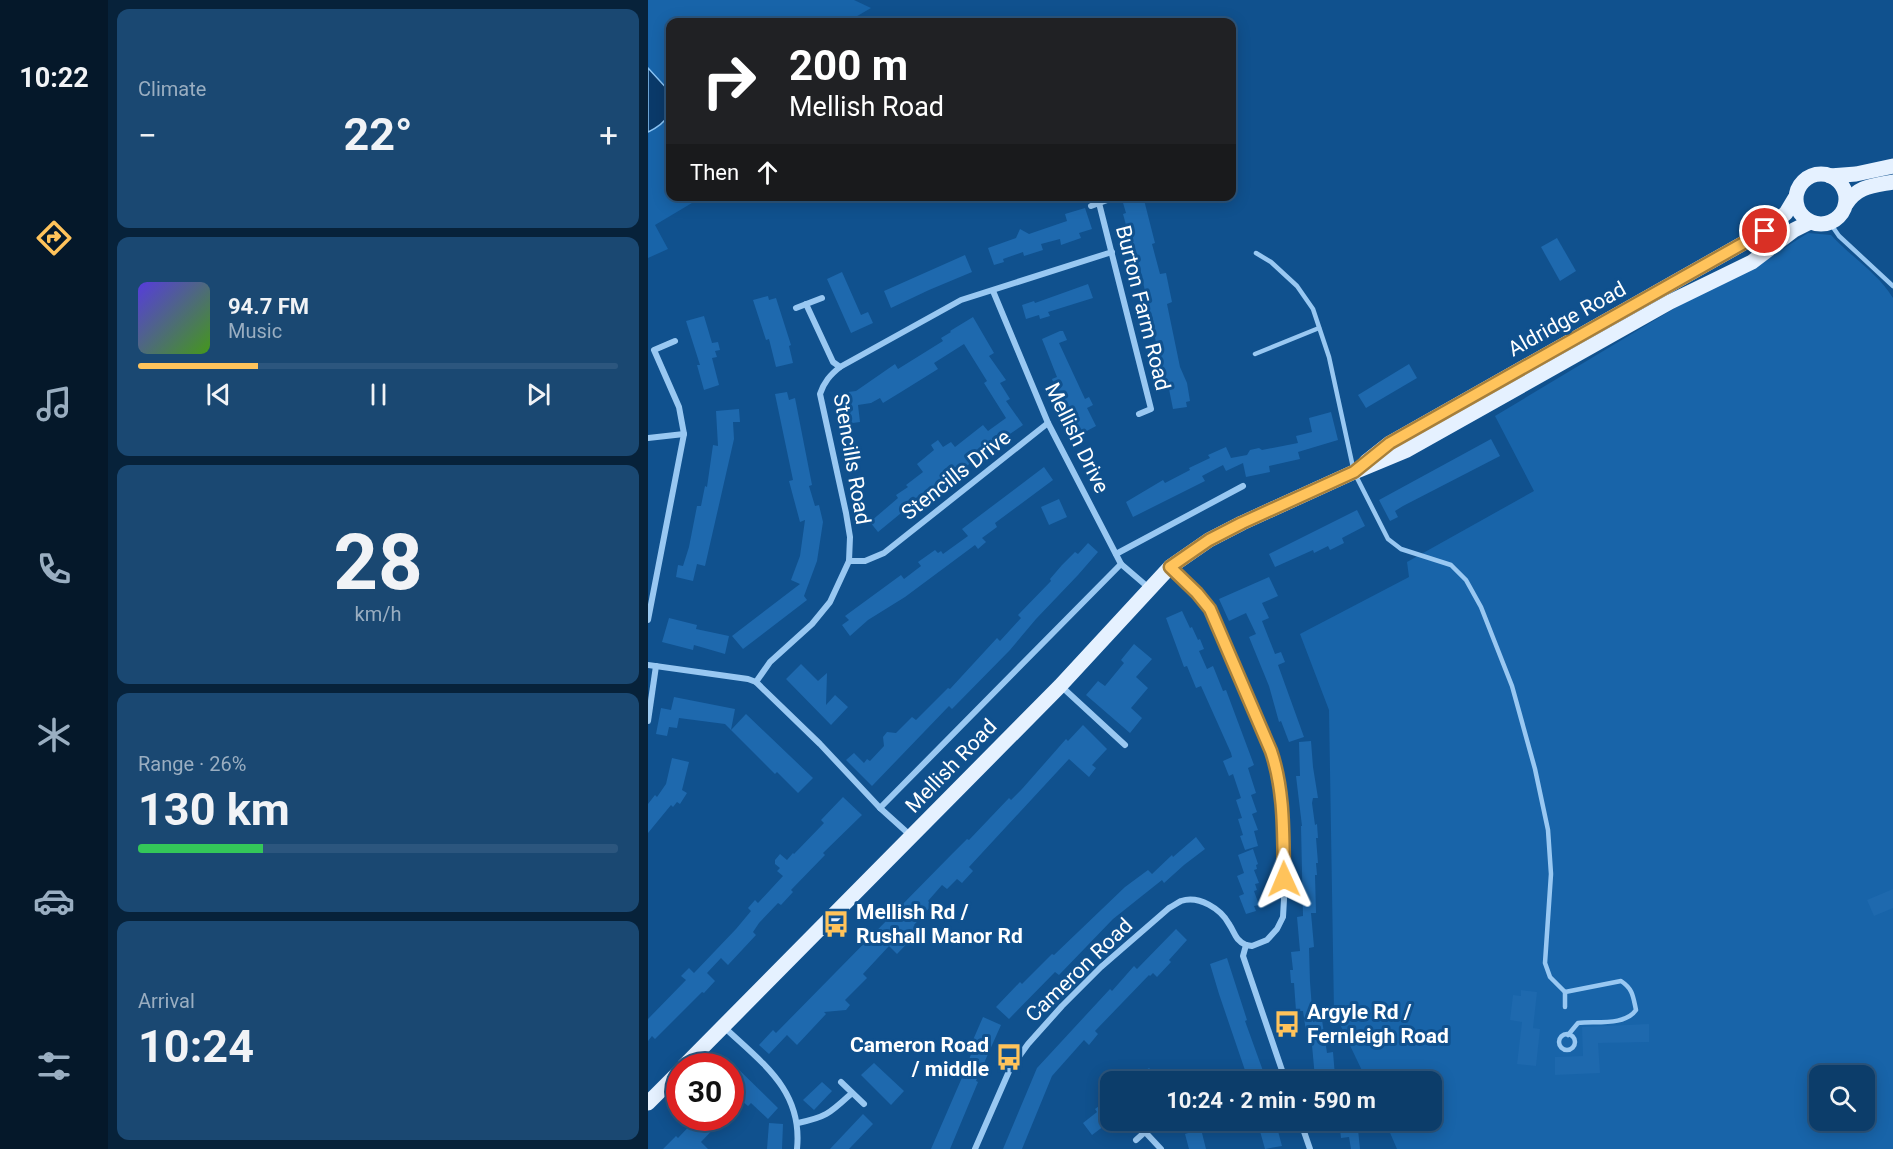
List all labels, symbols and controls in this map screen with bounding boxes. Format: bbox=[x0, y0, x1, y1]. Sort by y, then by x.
text: 200 m bbox=[789, 41, 908, 90]
icon: right bbox=[690, 42, 768, 120]
text: 10:22 bbox=[19, 62, 89, 94]
text: Climate bbox=[138, 77, 206, 101]
text: Mellish Road bbox=[789, 91, 944, 123]
text: 22° bbox=[343, 108, 413, 161]
text: − bbox=[138, 116, 157, 155]
text: + bbox=[599, 116, 618, 155]
icon: ahead bbox=[751, 156, 784, 189]
text: Then bbox=[690, 160, 739, 185]
pin bbox=[1739, 205, 1790, 256]
icon: arrive bbox=[1748, 214, 1781, 247]
icon: directions bbox=[33, 217, 75, 259]
street label: Burton Farm Road bbox=[1111, 223, 1175, 393]
street label: Aldridge Road bbox=[1504, 277, 1630, 361]
text: 94.7 FM bbox=[228, 294, 309, 319]
text: Music bbox=[228, 319, 282, 343]
icon: previous bbox=[202, 378, 235, 411]
icon: pause bbox=[362, 378, 395, 411]
icon: next bbox=[522, 378, 555, 411]
street label: Mellish Drive bbox=[1040, 379, 1114, 497]
icon: music bbox=[33, 383, 75, 425]
street label: Stencills Road bbox=[829, 392, 875, 526]
street label: Stencills Drive bbox=[897, 425, 1015, 525]
text: 28 bbox=[333, 517, 423, 608]
icon: phone bbox=[33, 548, 75, 590]
text: km/h bbox=[355, 602, 401, 626]
icon: climate bbox=[33, 714, 75, 756]
street label: Mellish Road bbox=[900, 714, 1002, 818]
text: Range · 26% bbox=[138, 752, 246, 776]
text: 130 km bbox=[138, 783, 290, 836]
position arrow bbox=[1252, 847, 1316, 911]
icon: car bbox=[33, 880, 75, 922]
place label: Mellish Rd / Rushall Manor Rd bbox=[856, 900, 1023, 948]
bus stop icon: Mellish Rd / Rushall Manor Rd bbox=[821, 909, 851, 939]
street label: Cameron Road bbox=[1021, 913, 1137, 1027]
text: Arrival bbox=[138, 989, 195, 1013]
place label: Argyle Rd / Fernleigh Road bbox=[1307, 1000, 1449, 1048]
bus stop icon: Argyle Rd / Fernleigh Road bbox=[1272, 1009, 1302, 1039]
text: 10:24 bbox=[138, 1020, 254, 1073]
place label: Cameron Road / middle bbox=[850, 1033, 989, 1081]
bus stop icon: Cameron Road / middle bbox=[994, 1042, 1024, 1072]
icon: filters bbox=[33, 1045, 75, 1087]
speed limit sign: 30 bbox=[666, 1053, 744, 1131]
map controls bbox=[1809, 1065, 1875, 1131]
button: search bbox=[1809, 1065, 1875, 1131]
text: 10:24 · 2 min · 590 m bbox=[1166, 1088, 1376, 1113]

